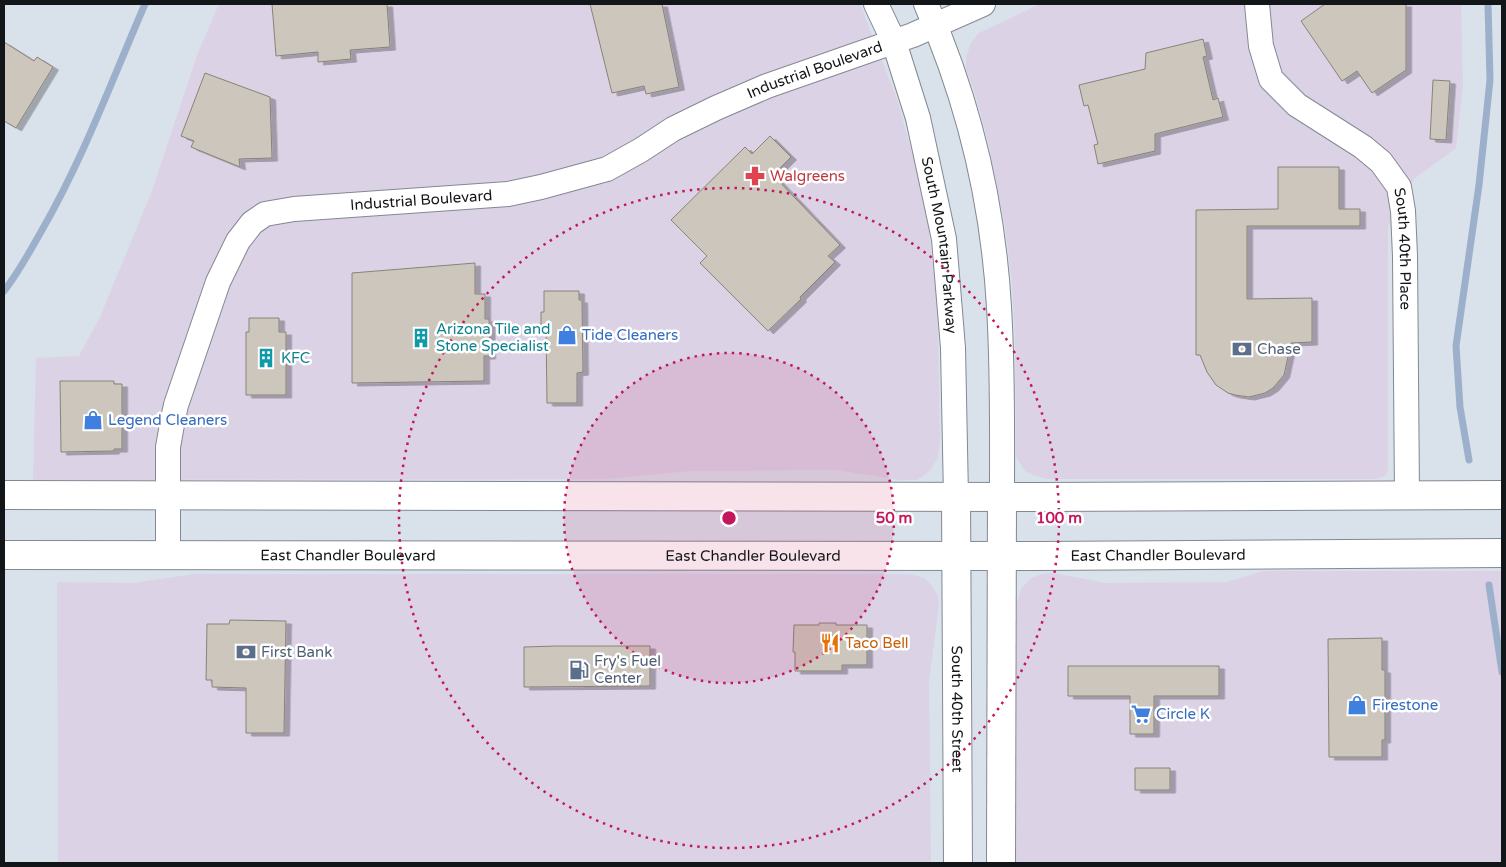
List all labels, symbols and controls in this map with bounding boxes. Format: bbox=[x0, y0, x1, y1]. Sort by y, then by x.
street label: Industrial Boulevard bbox=[744, 37, 885, 103]
street label: South Mountain Parkway bbox=[918, 155, 961, 334]
pharmacy icon: Walgreens bbox=[744, 165, 766, 187]
place label: Walgreens bbox=[770, 167, 845, 185]
street label: Industrial Boulevard bbox=[350, 186, 493, 214]
street label: South 40th Place bbox=[1390, 186, 1414, 310]
place label: Arizona Tile and Stone Specialist bbox=[436, 320, 551, 355]
shop icon: Tide Cleaners bbox=[556, 324, 578, 346]
place label: Tide Cleaners bbox=[582, 326, 678, 344]
building icon: Arizona Tile and Stone Specialist bbox=[410, 327, 432, 349]
bank icon: Chase bbox=[1231, 338, 1253, 360]
place label: Chase bbox=[1257, 340, 1301, 358]
building icon: KFC bbox=[255, 347, 277, 369]
place label: KFC bbox=[281, 349, 310, 367]
shop icon: Legend Cleaners bbox=[82, 409, 104, 431]
place label: Legend Cleaners bbox=[108, 411, 227, 429]
centre of rings bbox=[720, 509, 738, 527]
text: 50 m bbox=[876, 509, 912, 527]
text: 100 m bbox=[1036, 509, 1082, 527]
street label: East Chandler Boulevard bbox=[260, 546, 436, 564]
street label: East Chandler Boulevard bbox=[1070, 546, 1246, 565]
street label: East Chandler Boulevard bbox=[665, 547, 841, 565]
restaurant icon: Taco Bell bbox=[819, 632, 841, 654]
place label: Taco Bell bbox=[845, 634, 909, 652]
bank icon: First Bank bbox=[235, 641, 257, 663]
place label: First Bank bbox=[261, 643, 332, 661]
street label: South 40th Street bbox=[948, 646, 967, 773]
place label: Fry's Fuel Center bbox=[594, 652, 661, 687]
fuel station icon: Fry's Fuel Center bbox=[568, 659, 590, 681]
shop icon: Firestone bbox=[1346, 694, 1368, 716]
place label: Firestone bbox=[1372, 696, 1438, 714]
supermarket icon: Circle K bbox=[1130, 703, 1152, 725]
place label: Circle K bbox=[1156, 705, 1210, 723]

